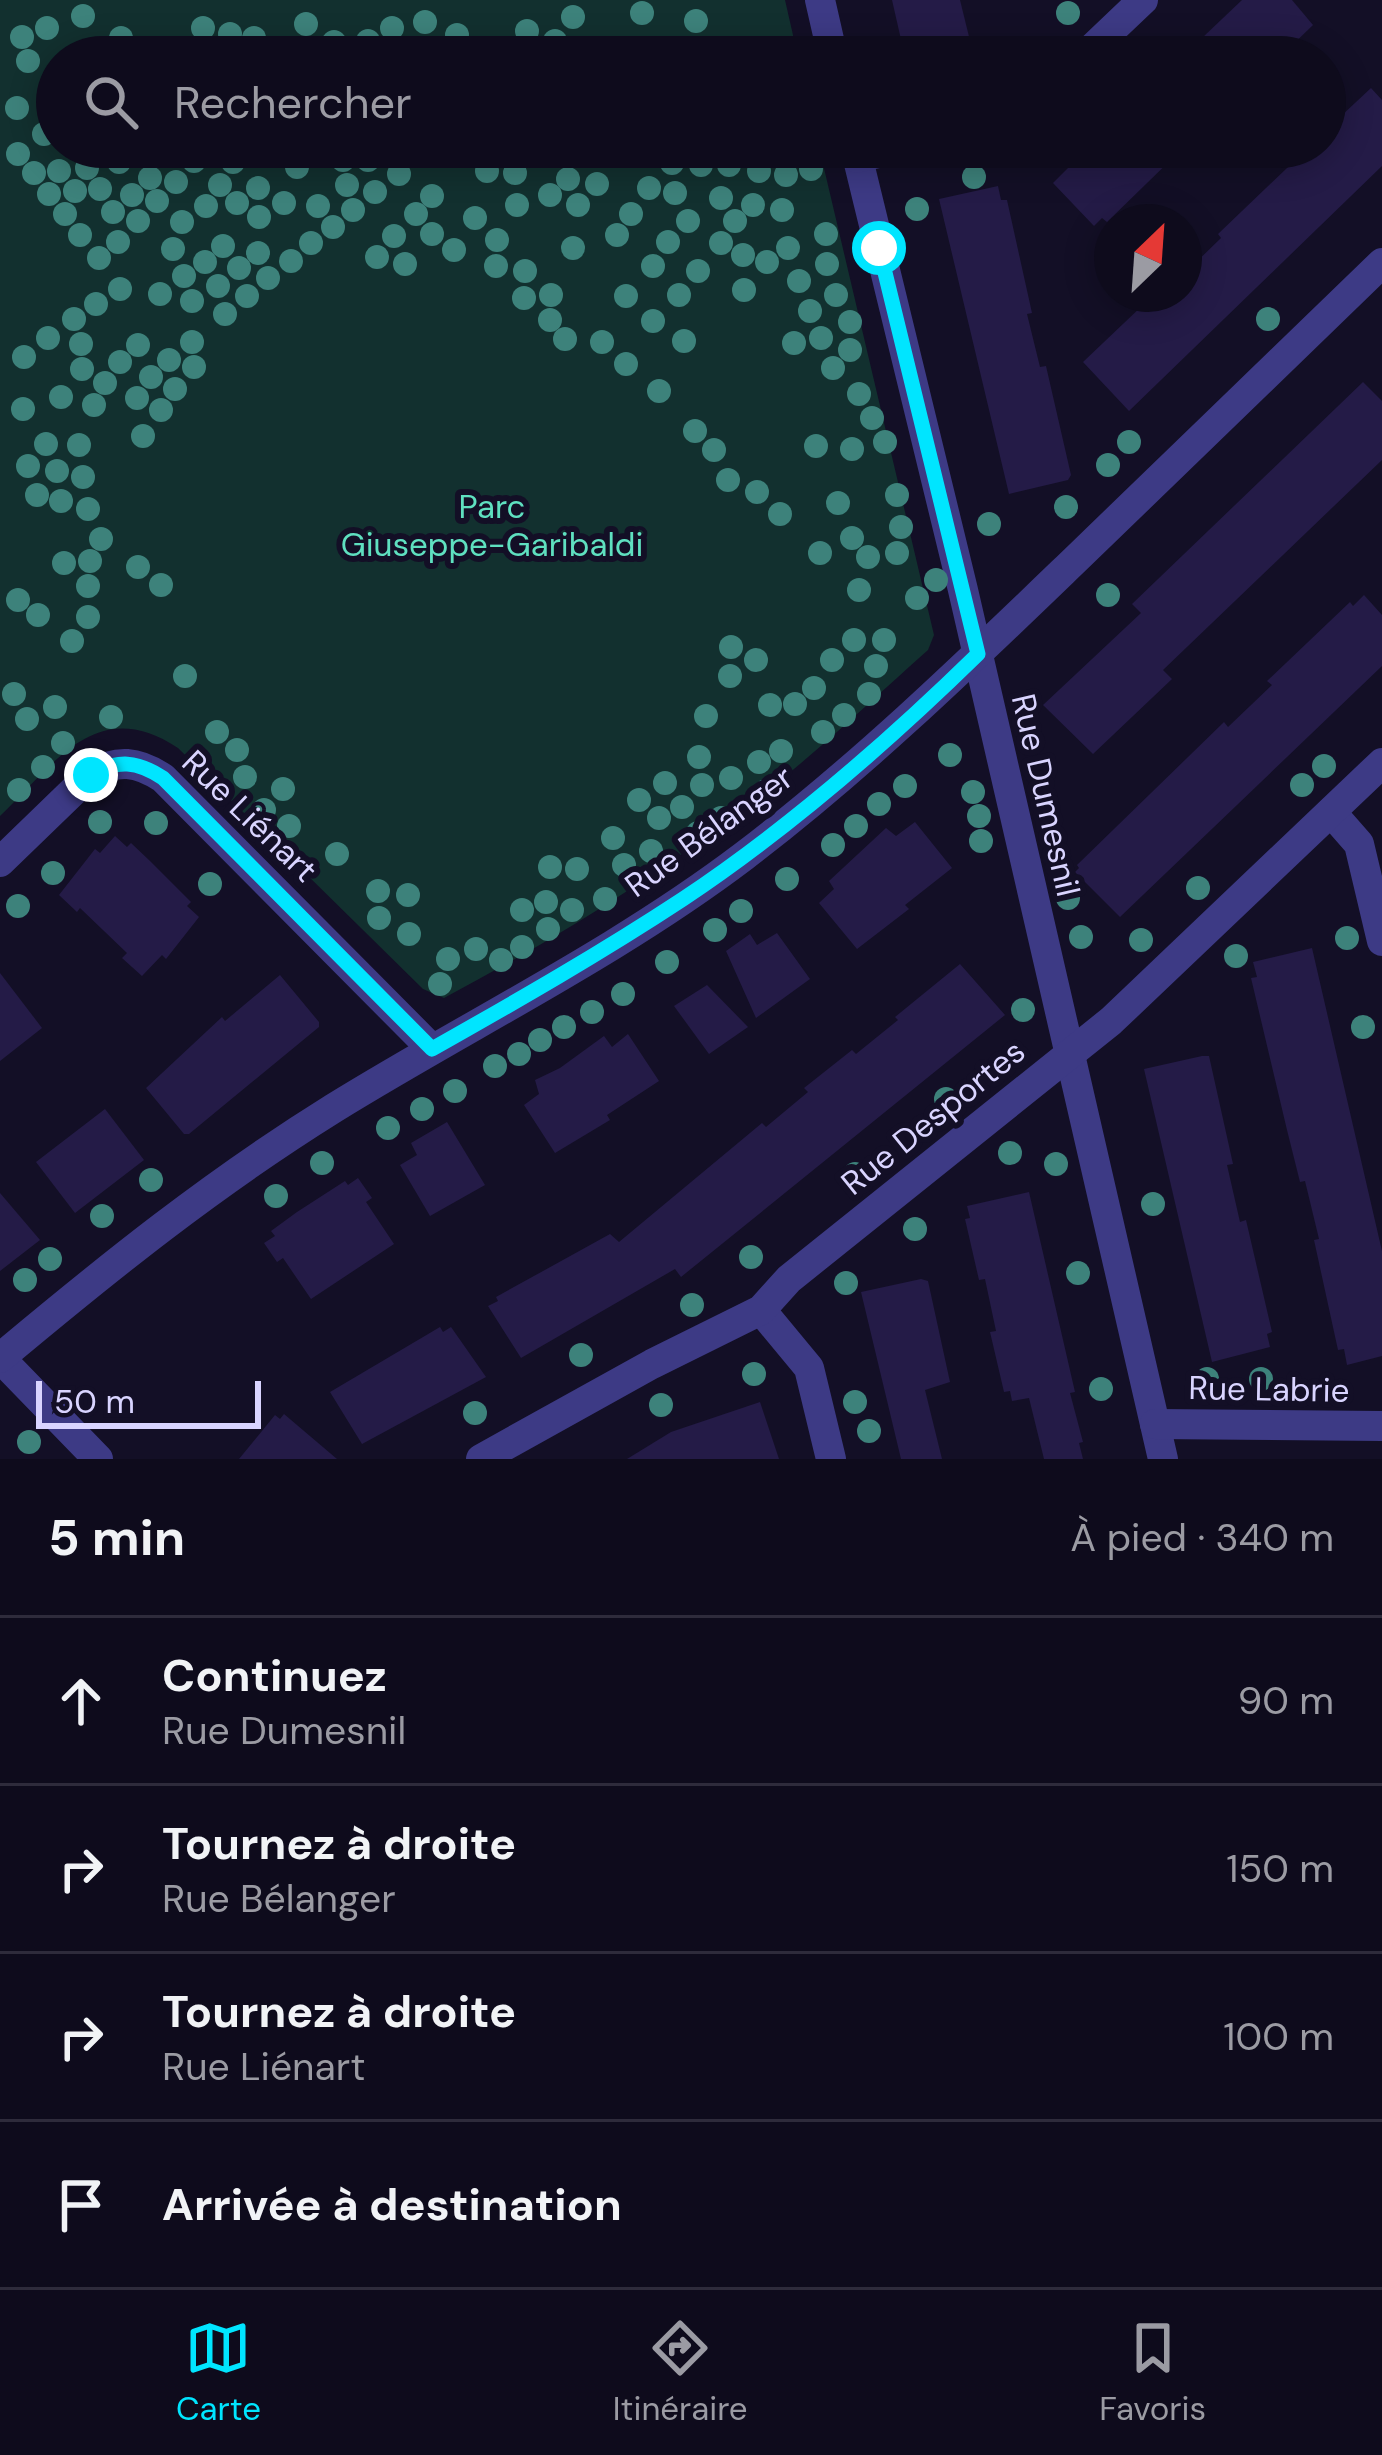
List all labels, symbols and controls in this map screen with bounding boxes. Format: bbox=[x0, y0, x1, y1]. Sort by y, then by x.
search box bbox=[36, 36, 1346, 168]
icon: search bbox=[78, 69, 144, 135]
text: Rechercher bbox=[174, 73, 412, 132]
north arrow bbox=[1094, 204, 1202, 312]
route start bbox=[852, 221, 906, 275]
park label: Parc Giuseppe-Garibaldi bbox=[341, 485, 643, 566]
street label: Rue Dumesnil bbox=[1002, 690, 1090, 900]
street label: Rue Liénart bbox=[173, 741, 327, 891]
route end bbox=[64, 748, 118, 802]
street label: Rue Bélanger bbox=[616, 756, 802, 906]
street label: Rue Desportes bbox=[832, 1030, 1034, 1204]
street label: Rue Labrie bbox=[1188, 1366, 1350, 1412]
scale bar bbox=[36, 1375, 261, 1428]
text: 50 m bbox=[54, 1380, 135, 1423]
text: 5 min bbox=[48, 1504, 185, 1571]
text: À pied · 340 m bbox=[1070, 1512, 1334, 1563]
text: Continuez bbox=[162, 1646, 387, 1705]
icon: ahead bbox=[48, 1668, 114, 1734]
text: 90 m bbox=[1238, 1675, 1334, 1726]
text: Rue Dumesnil bbox=[162, 1705, 406, 1756]
text: Tournez à droite bbox=[162, 1814, 516, 1873]
icon: right bbox=[48, 1836, 114, 1902]
text: 150 m bbox=[1226, 1843, 1334, 1894]
text: Rue Bélanger bbox=[162, 1873, 396, 1924]
text: Tournez à droite bbox=[162, 1982, 516, 2041]
icon: right bbox=[48, 2004, 114, 2070]
text: 100 m bbox=[1223, 2011, 1334, 2062]
text: Rue Liénart bbox=[162, 2041, 365, 2092]
icon: arrive bbox=[48, 2172, 114, 2238]
text: Arrivée à destination bbox=[162, 2175, 622, 2234]
tab: Carte bbox=[176, 2315, 261, 2430]
tab: Itinéraire bbox=[613, 2315, 748, 2430]
tab: Favoris bbox=[1099, 2315, 1206, 2430]

